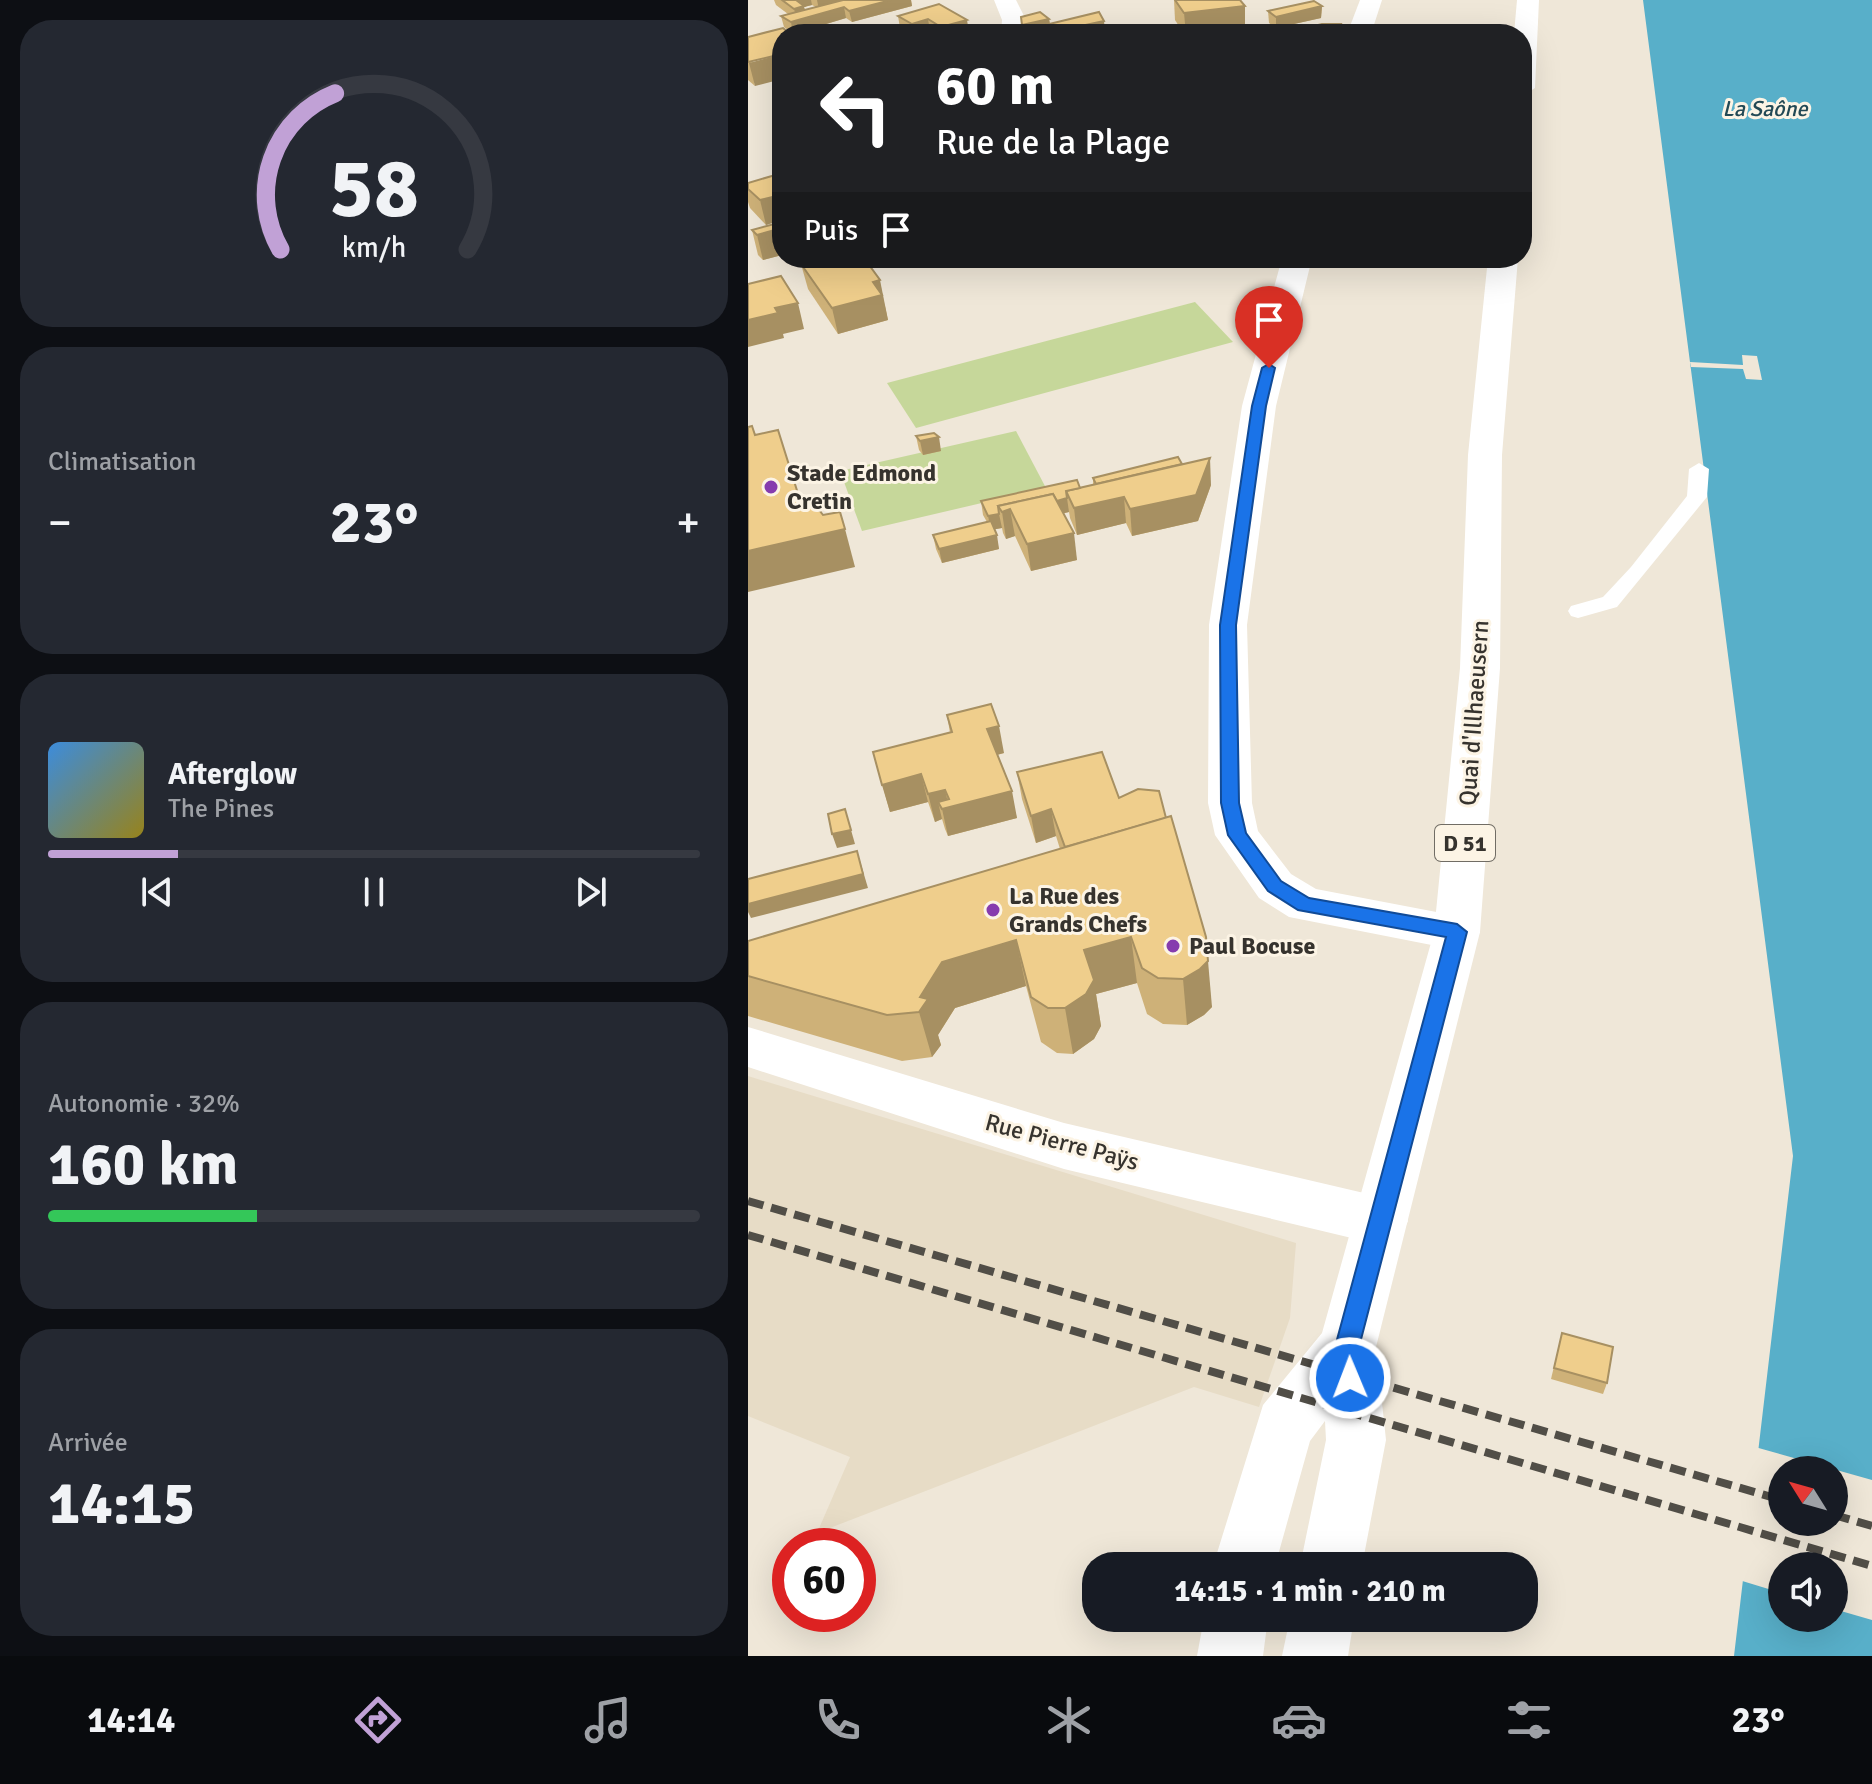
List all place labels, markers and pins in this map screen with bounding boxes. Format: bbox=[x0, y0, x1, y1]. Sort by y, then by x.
pin bbox=[1235, 286, 1303, 368]
place label: Stade Edmond Cretin bbox=[787, 458, 936, 516]
marker: Stade Edmond Cretin bbox=[762, 478, 780, 496]
place label: La Rue des Grands Chefs bbox=[1009, 881, 1148, 939]
marker: La Rue des Grands Chefs bbox=[984, 901, 1002, 919]
place label: Paul Bocuse bbox=[1189, 931, 1315, 961]
marker: Paul Bocuse bbox=[1164, 937, 1182, 955]

